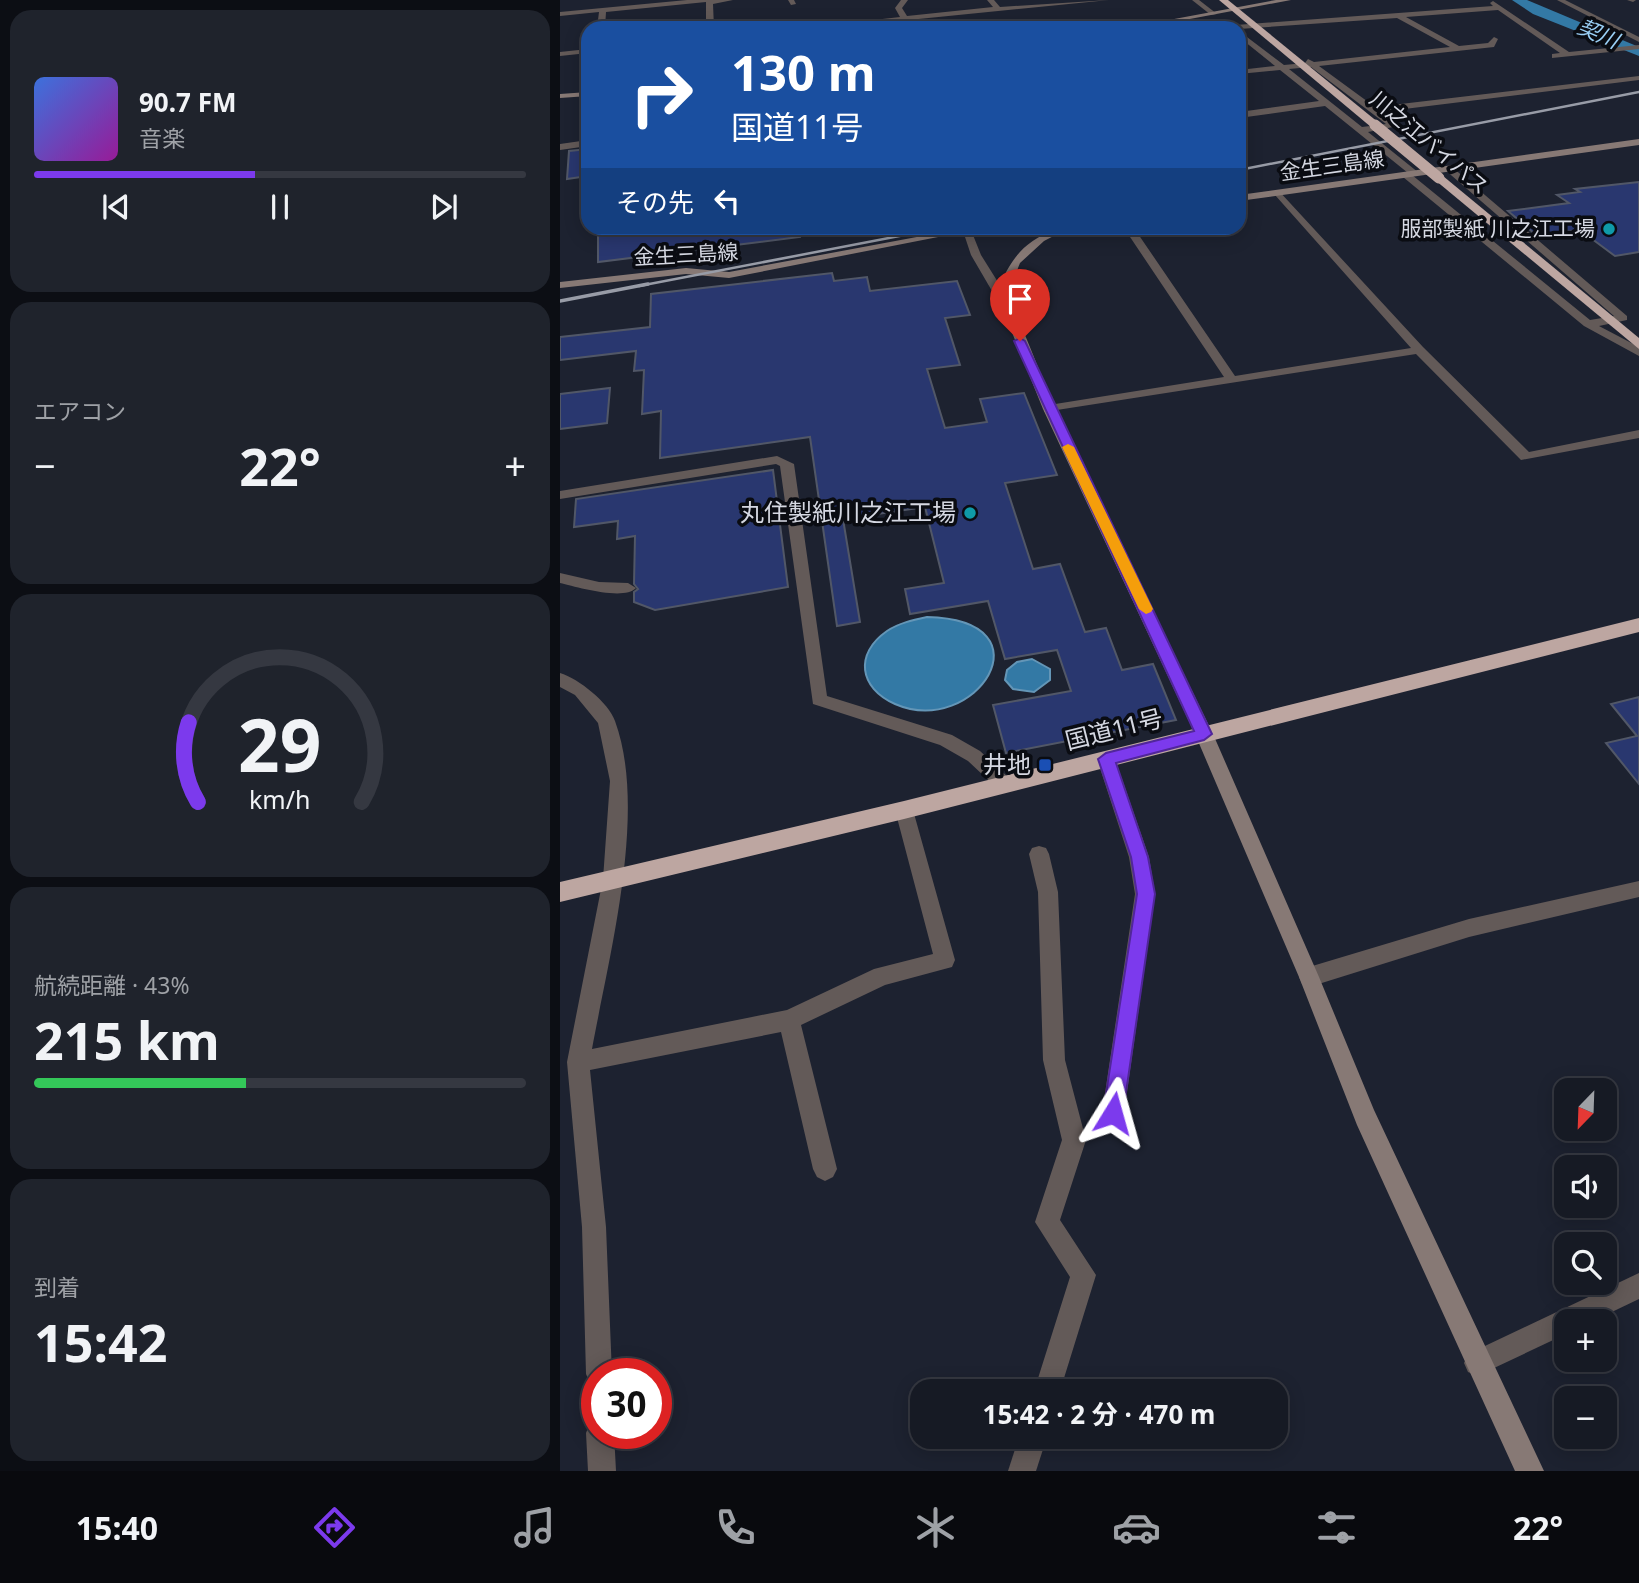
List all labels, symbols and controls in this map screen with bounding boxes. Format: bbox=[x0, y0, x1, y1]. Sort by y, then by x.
water label: 契川 bbox=[1574, 12, 1625, 55]
text: 130 m bbox=[731, 39, 876, 105]
icon: right bbox=[616, 49, 707, 140]
text: 90.7 FM bbox=[139, 84, 236, 120]
street label: 川之江バイパス bbox=[1364, 84, 1495, 200]
text: 国道11号 bbox=[731, 105, 864, 148]
text: 音楽 bbox=[139, 122, 185, 154]
street label: 金生三島線 bbox=[1278, 144, 1386, 186]
icon: left bbox=[708, 182, 746, 220]
text: その先 bbox=[616, 184, 694, 220]
icon: previous bbox=[97, 188, 135, 226]
icon: pause bbox=[261, 188, 299, 226]
icon: next bbox=[425, 188, 463, 226]
place label: 服部製紙 川之江工場 bbox=[1401, 214, 1595, 242]
marker: 服部製紙 川之江工場 bbox=[1601, 221, 1617, 237]
street label: 金生三島線 bbox=[633, 237, 739, 271]
pin bbox=[990, 269, 1050, 341]
icon: arrive bbox=[1001, 280, 1039, 318]
text: エアコン bbox=[34, 395, 126, 427]
text: 22° bbox=[239, 430, 321, 501]
text: − bbox=[34, 439, 56, 491]
text: + bbox=[504, 439, 526, 491]
place label: 丸住製紙川之江工場 bbox=[740, 495, 956, 528]
marker: 丸住製紙川之江工場 bbox=[962, 505, 978, 521]
text: 29 bbox=[238, 694, 322, 793]
street label: 国道11号 bbox=[1061, 701, 1166, 757]
place label: 井地 bbox=[983, 747, 1031, 780]
marker: 井地 bbox=[1037, 757, 1053, 773]
text: km/h bbox=[249, 781, 311, 815]
text: 航続距離 · 43% bbox=[34, 969, 190, 1001]
text: 215 km bbox=[34, 1004, 220, 1075]
position arrow bbox=[1076, 1076, 1150, 1150]
north arrow bbox=[1554, 1078, 1617, 1141]
map controls bbox=[1554, 1078, 1617, 1449]
button: sound bbox=[1554, 1155, 1617, 1218]
button: search bbox=[1554, 1232, 1617, 1295]
text: 到着 bbox=[34, 1271, 80, 1303]
text: 15:42 bbox=[34, 1306, 168, 1377]
button: + bbox=[1554, 1309, 1617, 1372]
speed limit sign: 30 bbox=[581, 1358, 672, 1449]
button: − bbox=[1554, 1386, 1617, 1449]
text: 15:42 · 2 分 · 470 m bbox=[983, 1396, 1215, 1432]
icon: directions bbox=[310, 1503, 359, 1552]
icon: music bbox=[510, 1503, 559, 1552]
icon: phone bbox=[711, 1503, 760, 1552]
icon: climate bbox=[911, 1503, 960, 1552]
icon: car bbox=[1112, 1503, 1161, 1552]
icon: filters bbox=[1312, 1503, 1361, 1552]
text: 15:40 bbox=[76, 1506, 158, 1549]
text: 22° bbox=[1513, 1506, 1563, 1549]

